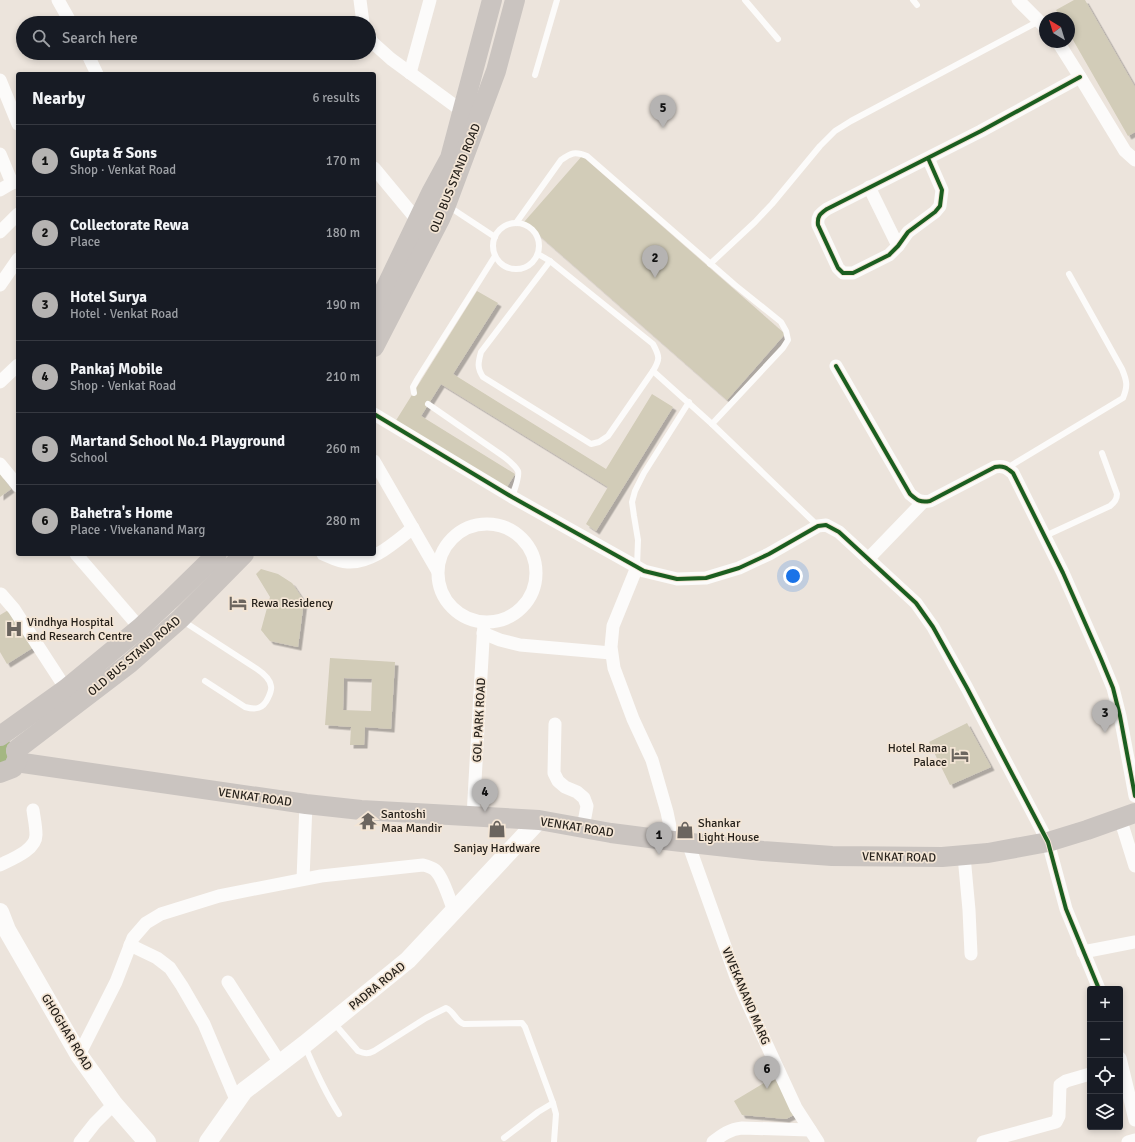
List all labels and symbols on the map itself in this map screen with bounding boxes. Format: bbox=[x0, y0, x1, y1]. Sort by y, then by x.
north arrow bbox=[1039, 12, 1075, 48]
pin: 5 bbox=[650, 95, 676, 128]
street label: OLD BUS STAND ROAD bbox=[427, 121, 484, 235]
pin: 2 bbox=[642, 245, 668, 278]
your location bbox=[783, 566, 803, 586]
hotel icon: Rewa Residency bbox=[228, 593, 248, 613]
place label: Rewa Residency bbox=[251, 596, 333, 611]
street label: OLD BUS STAND ROAD bbox=[85, 613, 184, 700]
place label: Vindhya Hospital and Research Centre bbox=[27, 615, 132, 644]
hospital icon: Vindhya Hospital and Research Centre bbox=[4, 619, 24, 639]
street label: GOL PARK ROAD bbox=[470, 677, 489, 763]
pin: 3 bbox=[1092, 700, 1118, 733]
place label: Hotel Rama Palace bbox=[888, 741, 947, 770]
hotel icon: Hotel Rama Palace bbox=[950, 745, 970, 765]
pin: 4 bbox=[472, 779, 498, 812]
street label: VENKAT ROAD bbox=[217, 785, 293, 810]
place label: Santoshi Maa Mandir bbox=[381, 807, 442, 836]
temple icon: Santoshi Maa Mandir bbox=[358, 811, 378, 831]
street label: VENKAT ROAD bbox=[539, 814, 615, 841]
place label: Shankar Light House bbox=[698, 816, 759, 845]
shop icon: Sanjay Hardware bbox=[487, 819, 507, 839]
shop icon: Shankar Light House bbox=[675, 820, 695, 840]
pin: 1 bbox=[646, 822, 672, 855]
place label: Sanjay Hardware bbox=[454, 841, 540, 856]
street label: VENKAT ROAD bbox=[862, 849, 936, 866]
street label: VIVEKANAND MARG bbox=[718, 945, 773, 1047]
street label: PADRA ROAD bbox=[346, 959, 409, 1014]
street label: GHOGHAR ROAD bbox=[38, 991, 95, 1073]
pin: 6 bbox=[754, 1056, 780, 1089]

